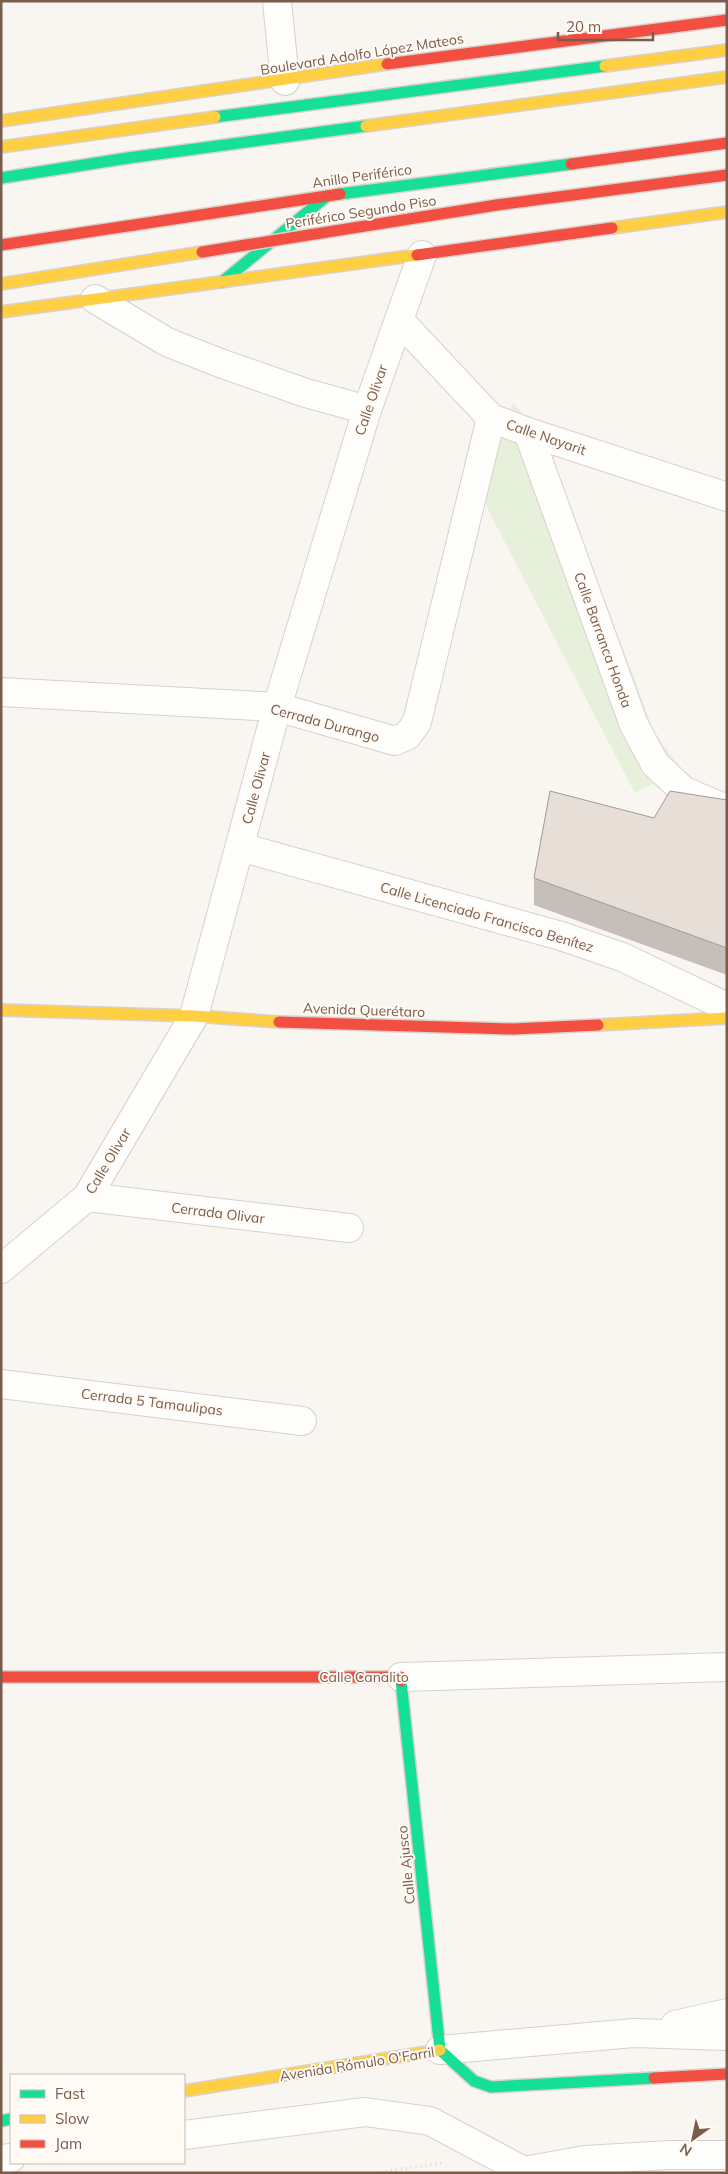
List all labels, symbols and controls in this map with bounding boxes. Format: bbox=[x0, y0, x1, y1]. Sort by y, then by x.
scale bar bbox=[558, 10, 653, 42]
text: 20 m bbox=[566, 17, 601, 36]
street label: Boulevard Adolfo López Mateos bbox=[259, 29, 465, 79]
street label: Anillo Periférico bbox=[311, 160, 413, 192]
street label: Periférico Segundo Piso bbox=[284, 191, 438, 233]
street label: Calle Olivar bbox=[350, 361, 392, 438]
street label: Calle Nayarit bbox=[504, 415, 588, 459]
street label: Calle Barranca Honda bbox=[570, 570, 636, 710]
street label: Cerrada Durango bbox=[268, 700, 382, 746]
street label: Calle Olivar bbox=[238, 749, 274, 826]
street label: Calle Licenciado Francisco Benítez bbox=[378, 878, 596, 956]
street label: Avenida Querétaro bbox=[303, 999, 425, 1021]
street label: Calle Olivar bbox=[81, 1124, 135, 1197]
street label: Cerrada Olivar bbox=[170, 1198, 267, 1228]
street label: Cerrada 5 Tamaulipas bbox=[80, 1384, 224, 1420]
street label: Calle Canalito bbox=[319, 1668, 409, 1686]
street label: Calle Ajusco bbox=[393, 1825, 419, 1905]
street label: Avenida Rómulo O'Farril bbox=[278, 2043, 436, 2085]
legend bbox=[10, 2074, 185, 2164]
text: Fast bbox=[55, 2084, 85, 2103]
text: Slow bbox=[55, 2109, 89, 2128]
north arrow bbox=[668, 2114, 718, 2164]
text: Jam bbox=[55, 2134, 82, 2153]
text: N bbox=[677, 2139, 695, 2160]

